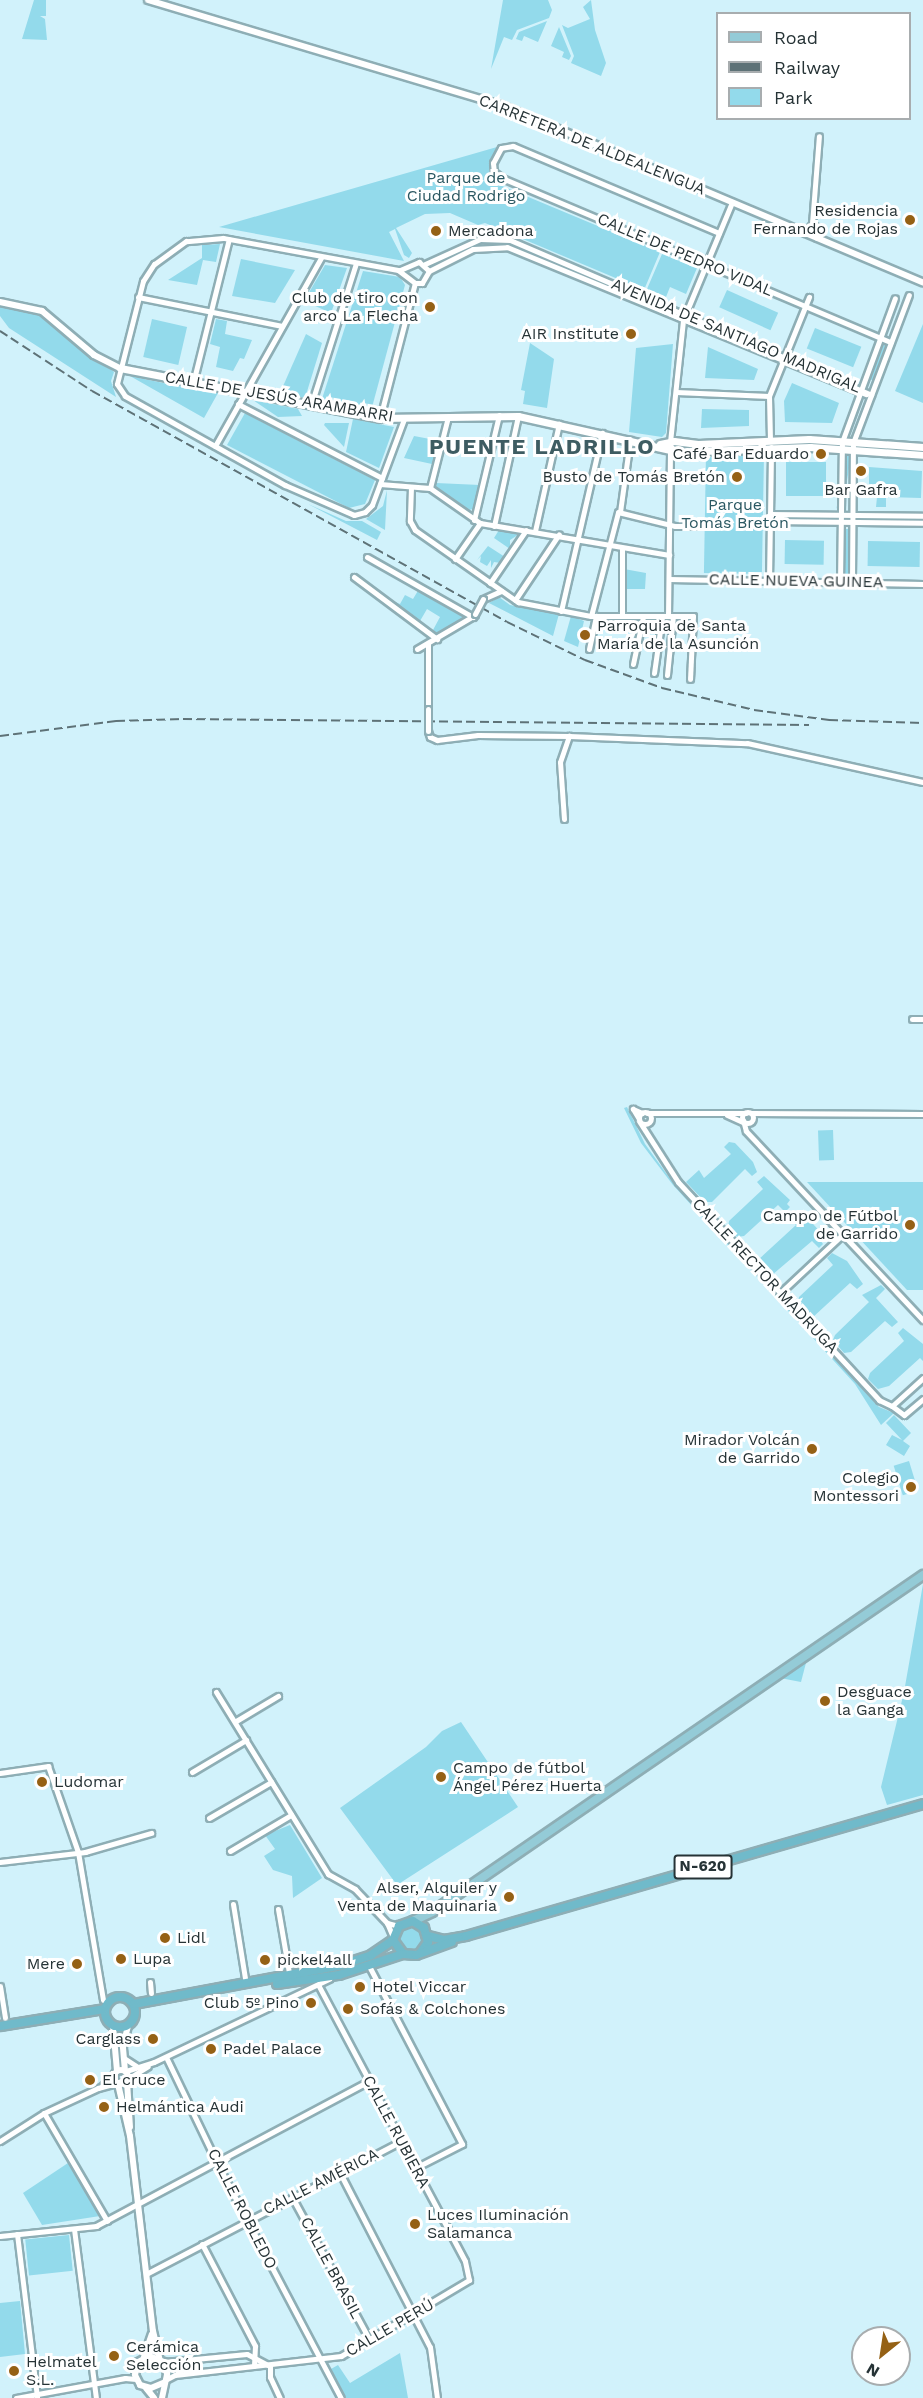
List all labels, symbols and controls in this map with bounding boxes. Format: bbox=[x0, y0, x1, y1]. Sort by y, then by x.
legend bbox=[716, 12, 911, 120]
text: Road bbox=[774, 27, 818, 48]
text: Railway bbox=[774, 57, 840, 78]
text: Park bbox=[774, 87, 813, 108]
street label: CARRETERA DE ALDEALENGUA bbox=[475, 90, 709, 200]
park label: Parque de Ciudad Rodrigo bbox=[407, 168, 525, 206]
place label: Residencia Fernando de Rojas bbox=[753, 201, 898, 239]
street label: CALLE DE PEDRO VIDAL bbox=[594, 209, 776, 301]
marker: Residencia Fernando de Rojas bbox=[903, 213, 917, 227]
place label: Mercadona bbox=[448, 221, 534, 241]
marker: Mercadona bbox=[429, 224, 443, 238]
street label: AVENIDA DE SANTIAGO MADRIGAL bbox=[608, 274, 864, 398]
place label: Club de tiro con arco La Flecha bbox=[291, 288, 418, 326]
marker: Club de tiro con arco La Flecha bbox=[423, 300, 437, 314]
place label: AIR Institute bbox=[521, 324, 619, 344]
marker: AIR Institute bbox=[624, 327, 638, 341]
street label: CALLE DE JESÚS ARAMBARRI bbox=[163, 367, 395, 427]
district label: PUENTE LADRILLO bbox=[429, 434, 655, 460]
place label: Café Bar Eduardo bbox=[672, 444, 809, 464]
marker: Café Bar Eduardo bbox=[814, 447, 828, 461]
marker: Bar Gafra bbox=[854, 464, 868, 478]
place label: Busto de Tomás Bretón bbox=[542, 467, 725, 487]
marker: Busto de Tomás Bretón bbox=[730, 470, 744, 484]
place label: Bar Gafra bbox=[824, 480, 898, 500]
park label: Parque Tomás Bretón bbox=[681, 495, 789, 533]
street label: CALLE NUEVA GUINEA bbox=[708, 570, 884, 592]
place label: Parroquia de Santa María de la Asunción bbox=[597, 616, 760, 654]
marker: Parroquia de Santa María de la Asunción bbox=[578, 628, 592, 642]
street label: CALLE RECTOR MADRUGA bbox=[688, 1194, 842, 1358]
place label: Campo de Fútbol de Garrido bbox=[763, 1206, 898, 1244]
marker: Campo de Fútbol de Garrido bbox=[903, 1218, 917, 1232]
place label: Mirador Volcán de Garrido bbox=[683, 1430, 800, 1468]
marker: Mirador Volcán de Garrido bbox=[805, 1442, 819, 1456]
place label: Colegio Montessori bbox=[813, 1468, 899, 1506]
marker: Colegio Montessori bbox=[904, 1480, 918, 1494]
place label: Desguace la Ganga bbox=[837, 1682, 912, 1720]
marker: Desguace la Ganga bbox=[818, 1694, 832, 1708]
place label: Campo de fútbol Ángel Pérez Huerta bbox=[453, 1758, 602, 1796]
marker: Campo de fútbol Ángel Pérez Huerta bbox=[434, 1770, 448, 1784]
place label: Ludomar bbox=[54, 1772, 124, 1792]
marker: Ludomar bbox=[35, 1775, 49, 1789]
road number: N-620 bbox=[673, 1855, 733, 1879]
place label: Alser, Alquiler y Venta de Maquinaria bbox=[337, 1878, 497, 1916]
marker: Alser, Alquiler y Venta de Maquinaria bbox=[502, 1890, 516, 1904]
place label: Lidl bbox=[177, 1928, 206, 1948]
marker: Lidl bbox=[158, 1931, 172, 1945]
place label: Lupa bbox=[133, 1949, 171, 1969]
place label: pickel4all bbox=[277, 1950, 352, 1970]
marker: Lupa bbox=[114, 1952, 128, 1966]
marker: pickel4all bbox=[258, 1953, 272, 1967]
place label: Mere bbox=[27, 1954, 65, 1974]
marker: Mere bbox=[70, 1957, 84, 1971]
place label: Hotel Viccar bbox=[372, 1977, 467, 1997]
marker: Hotel Viccar bbox=[353, 1980, 367, 1994]
place label: Club 5º Pino bbox=[204, 1993, 299, 2013]
marker: Club 5º Pino bbox=[304, 1996, 318, 2010]
place label: Sofás & Colchones bbox=[360, 1999, 505, 2019]
marker: Sofás & Colchones bbox=[341, 2002, 355, 2016]
place label: Carglass bbox=[76, 2029, 141, 2049]
marker: Carglass bbox=[146, 2032, 160, 2046]
place label: Padel Palace bbox=[223, 2039, 322, 2059]
marker: Padel Palace bbox=[204, 2042, 218, 2056]
place label: El cruce bbox=[102, 2070, 166, 2090]
street label: CALLE RUBIERA bbox=[358, 2072, 434, 2192]
marker: El cruce bbox=[83, 2073, 97, 2087]
place label: Helmántica Audi bbox=[116, 2097, 245, 2117]
marker: Helmántica Audi bbox=[97, 2100, 111, 2114]
street label: CALLE AMÉRICA bbox=[260, 2144, 382, 2220]
street label: CALLE ROBLEDO bbox=[203, 2146, 281, 2272]
place label: Luces Iluminación Salamanca bbox=[427, 2205, 569, 2243]
street label: CALLE BRASIL bbox=[296, 2214, 366, 2322]
marker: Luces Iluminación Salamanca bbox=[408, 2217, 422, 2231]
street label: CALLE PERÚ bbox=[343, 2295, 437, 2361]
north arrow bbox=[851, 2326, 911, 2386]
place label: Cerámica Selección bbox=[126, 2337, 201, 2375]
marker: Cerámica Selección bbox=[107, 2349, 121, 2363]
place label: Helmatel S.L. bbox=[26, 2352, 97, 2390]
text: N bbox=[863, 2359, 883, 2381]
marker: Helmatel S.L. bbox=[7, 2364, 21, 2378]

